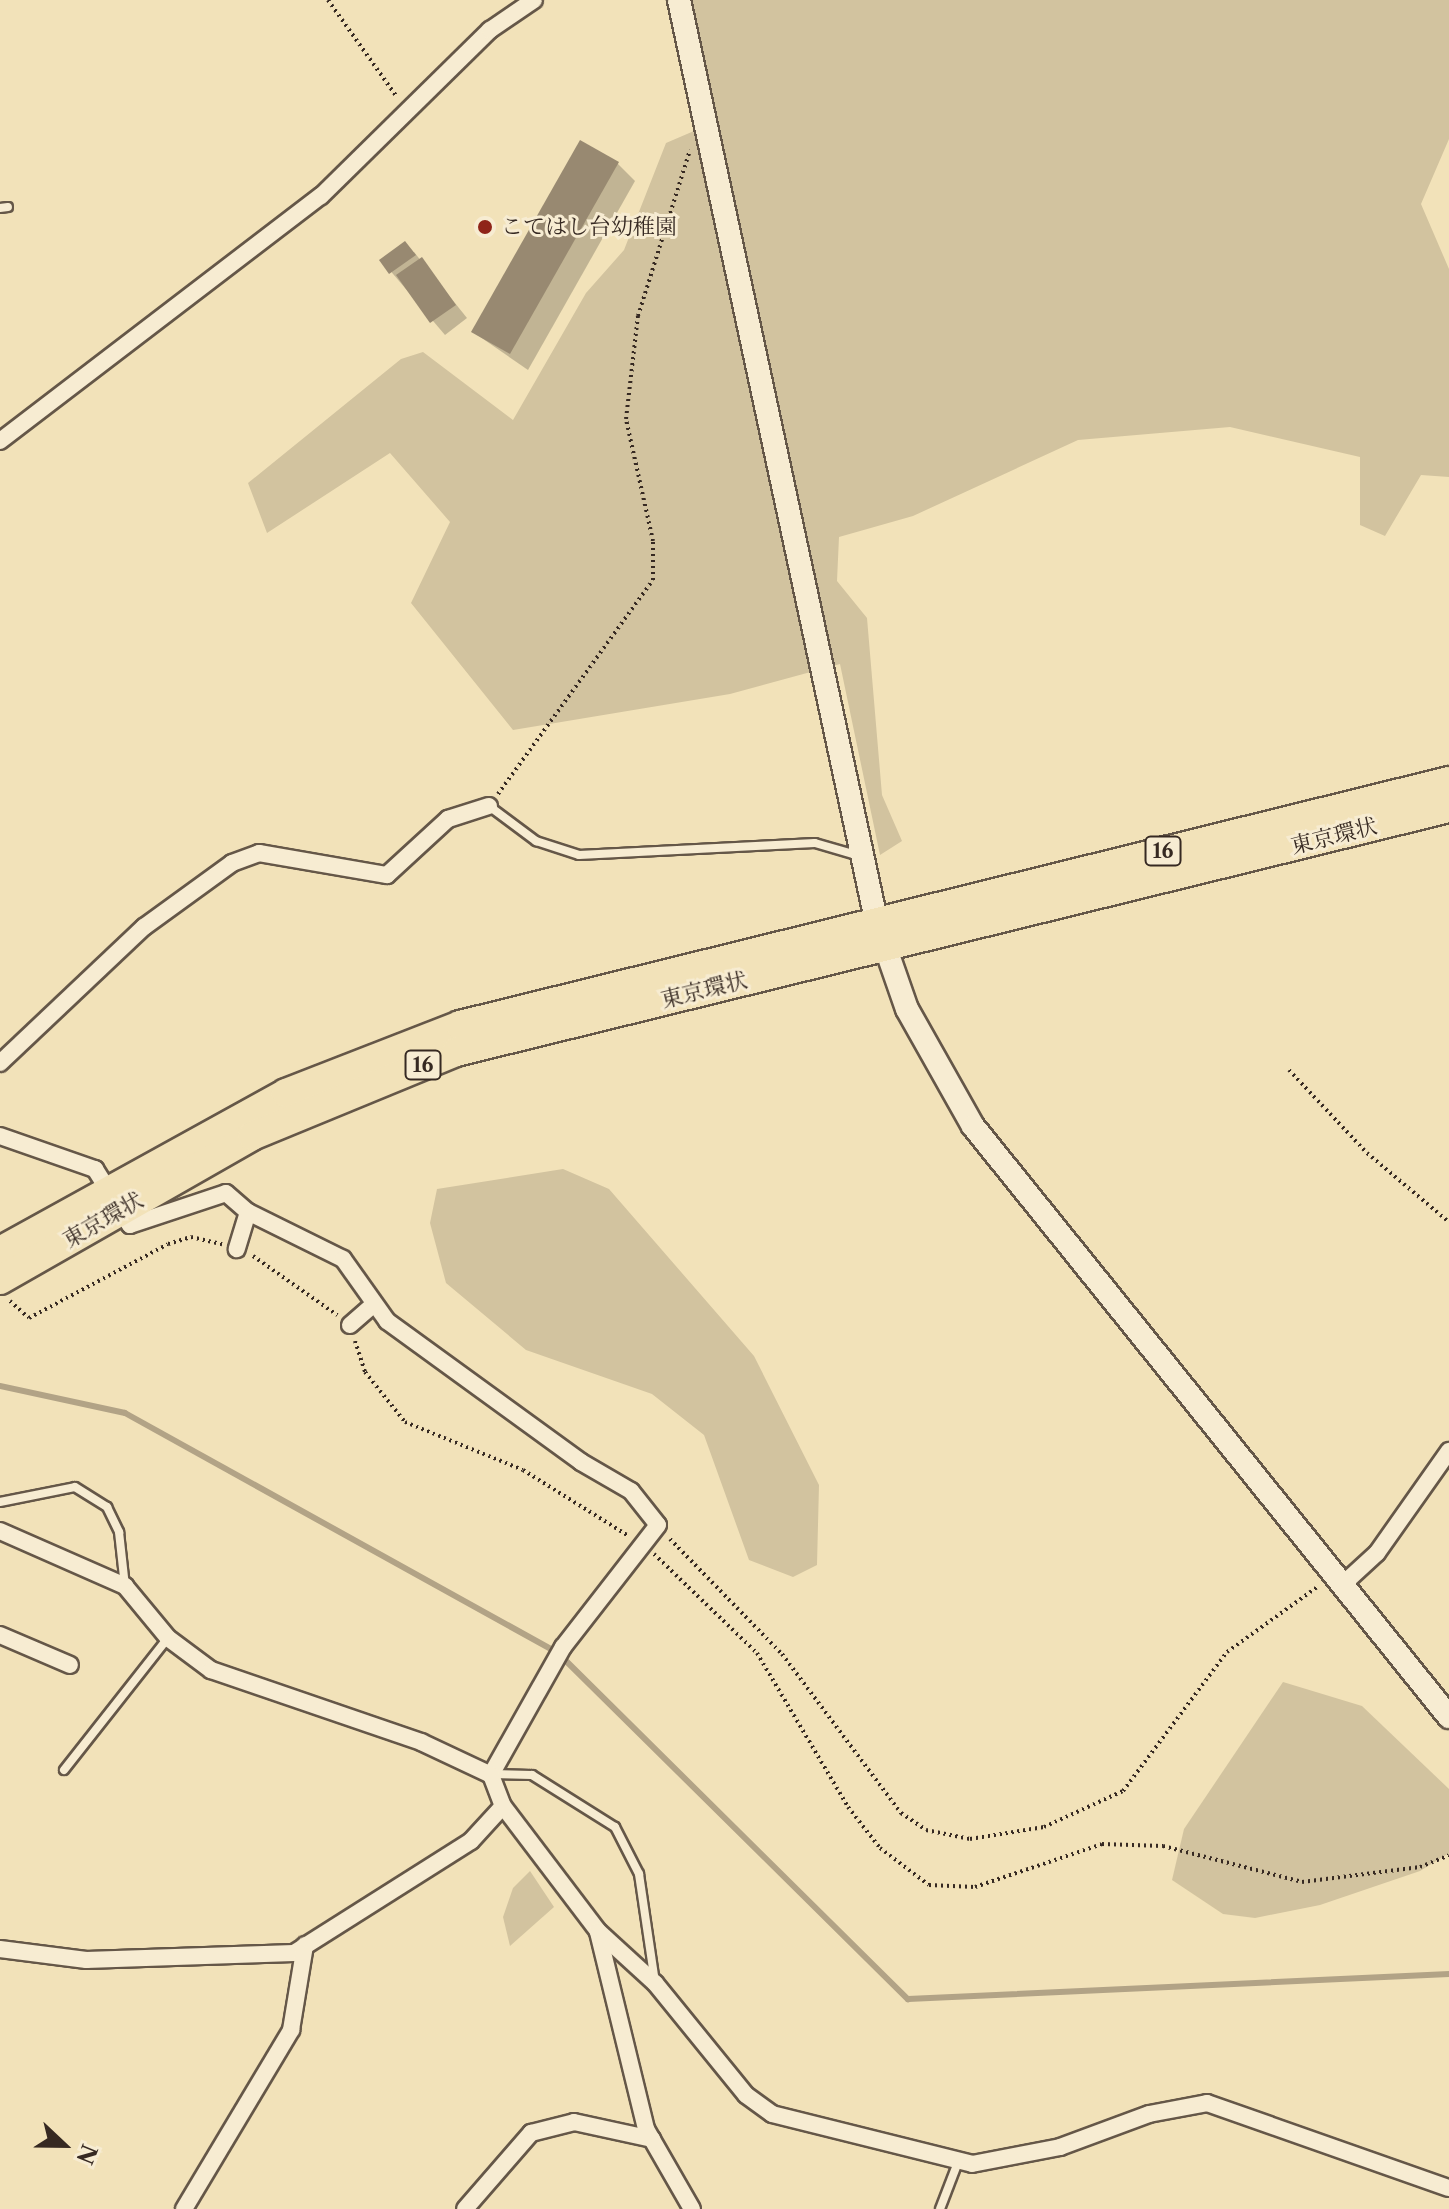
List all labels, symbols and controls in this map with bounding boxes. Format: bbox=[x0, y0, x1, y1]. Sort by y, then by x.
place label: こてはし台幼稚園 bbox=[501, 214, 677, 240]
marker: こてはし台幼稚園 bbox=[476, 218, 494, 236]
street label: 東京環状 bbox=[1288, 813, 1380, 859]
road number: 16 bbox=[1143, 835, 1183, 867]
street label: 東京環状 bbox=[658, 967, 750, 1013]
road number: 16 bbox=[403, 1049, 443, 1081]
street label: 東京環状 bbox=[58, 1187, 148, 1253]
north arrow bbox=[24, 2105, 104, 2185]
text: N bbox=[71, 2140, 103, 2168]

